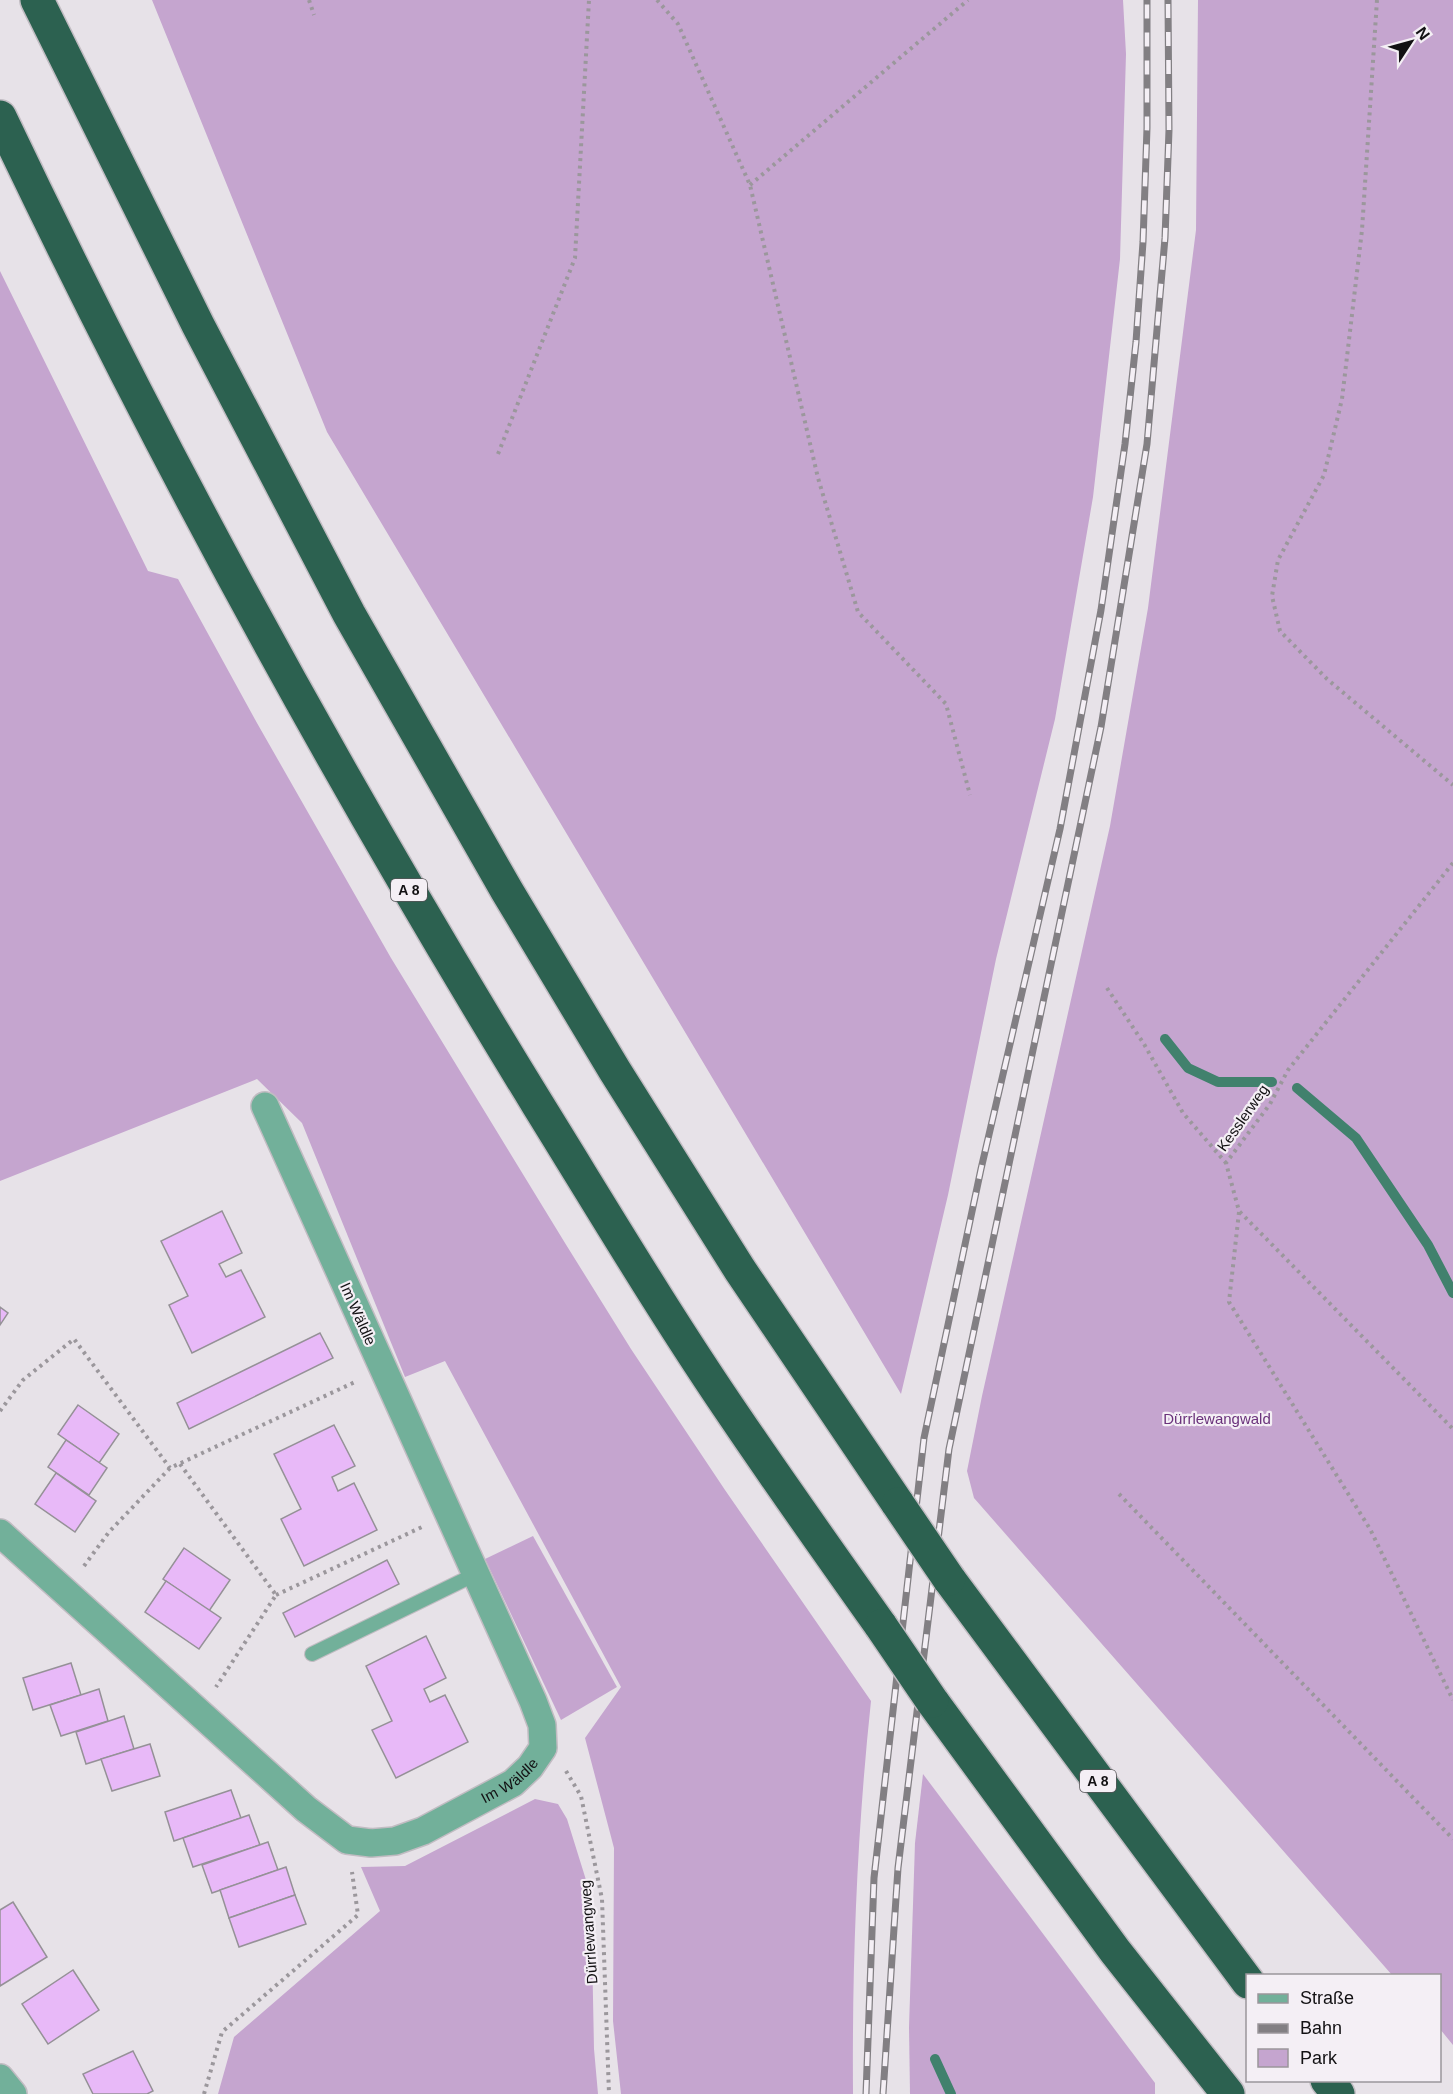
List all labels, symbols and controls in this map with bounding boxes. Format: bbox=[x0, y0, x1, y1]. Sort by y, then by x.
north arrow bbox=[1381, 12, 1441, 72]
text: N bbox=[1412, 24, 1433, 43]
road number: A 8 bbox=[391, 879, 427, 901]
street label: Kesslerweg bbox=[1213, 1081, 1272, 1154]
street label: Im Wäldle bbox=[337, 1280, 380, 1348]
park label: Dürrlewangwald bbox=[1163, 1410, 1271, 1427]
street label: Im Wäldle bbox=[478, 1755, 541, 1806]
road number: A 8 bbox=[1080, 1770, 1116, 1792]
street label: Dürrlewangweg bbox=[576, 1879, 601, 1985]
legend bbox=[1246, 1974, 1441, 2082]
text: Straße bbox=[1300, 1988, 1354, 2008]
text: Bahn bbox=[1300, 2018, 1342, 2038]
text: Park bbox=[1300, 2048, 1338, 2068]

